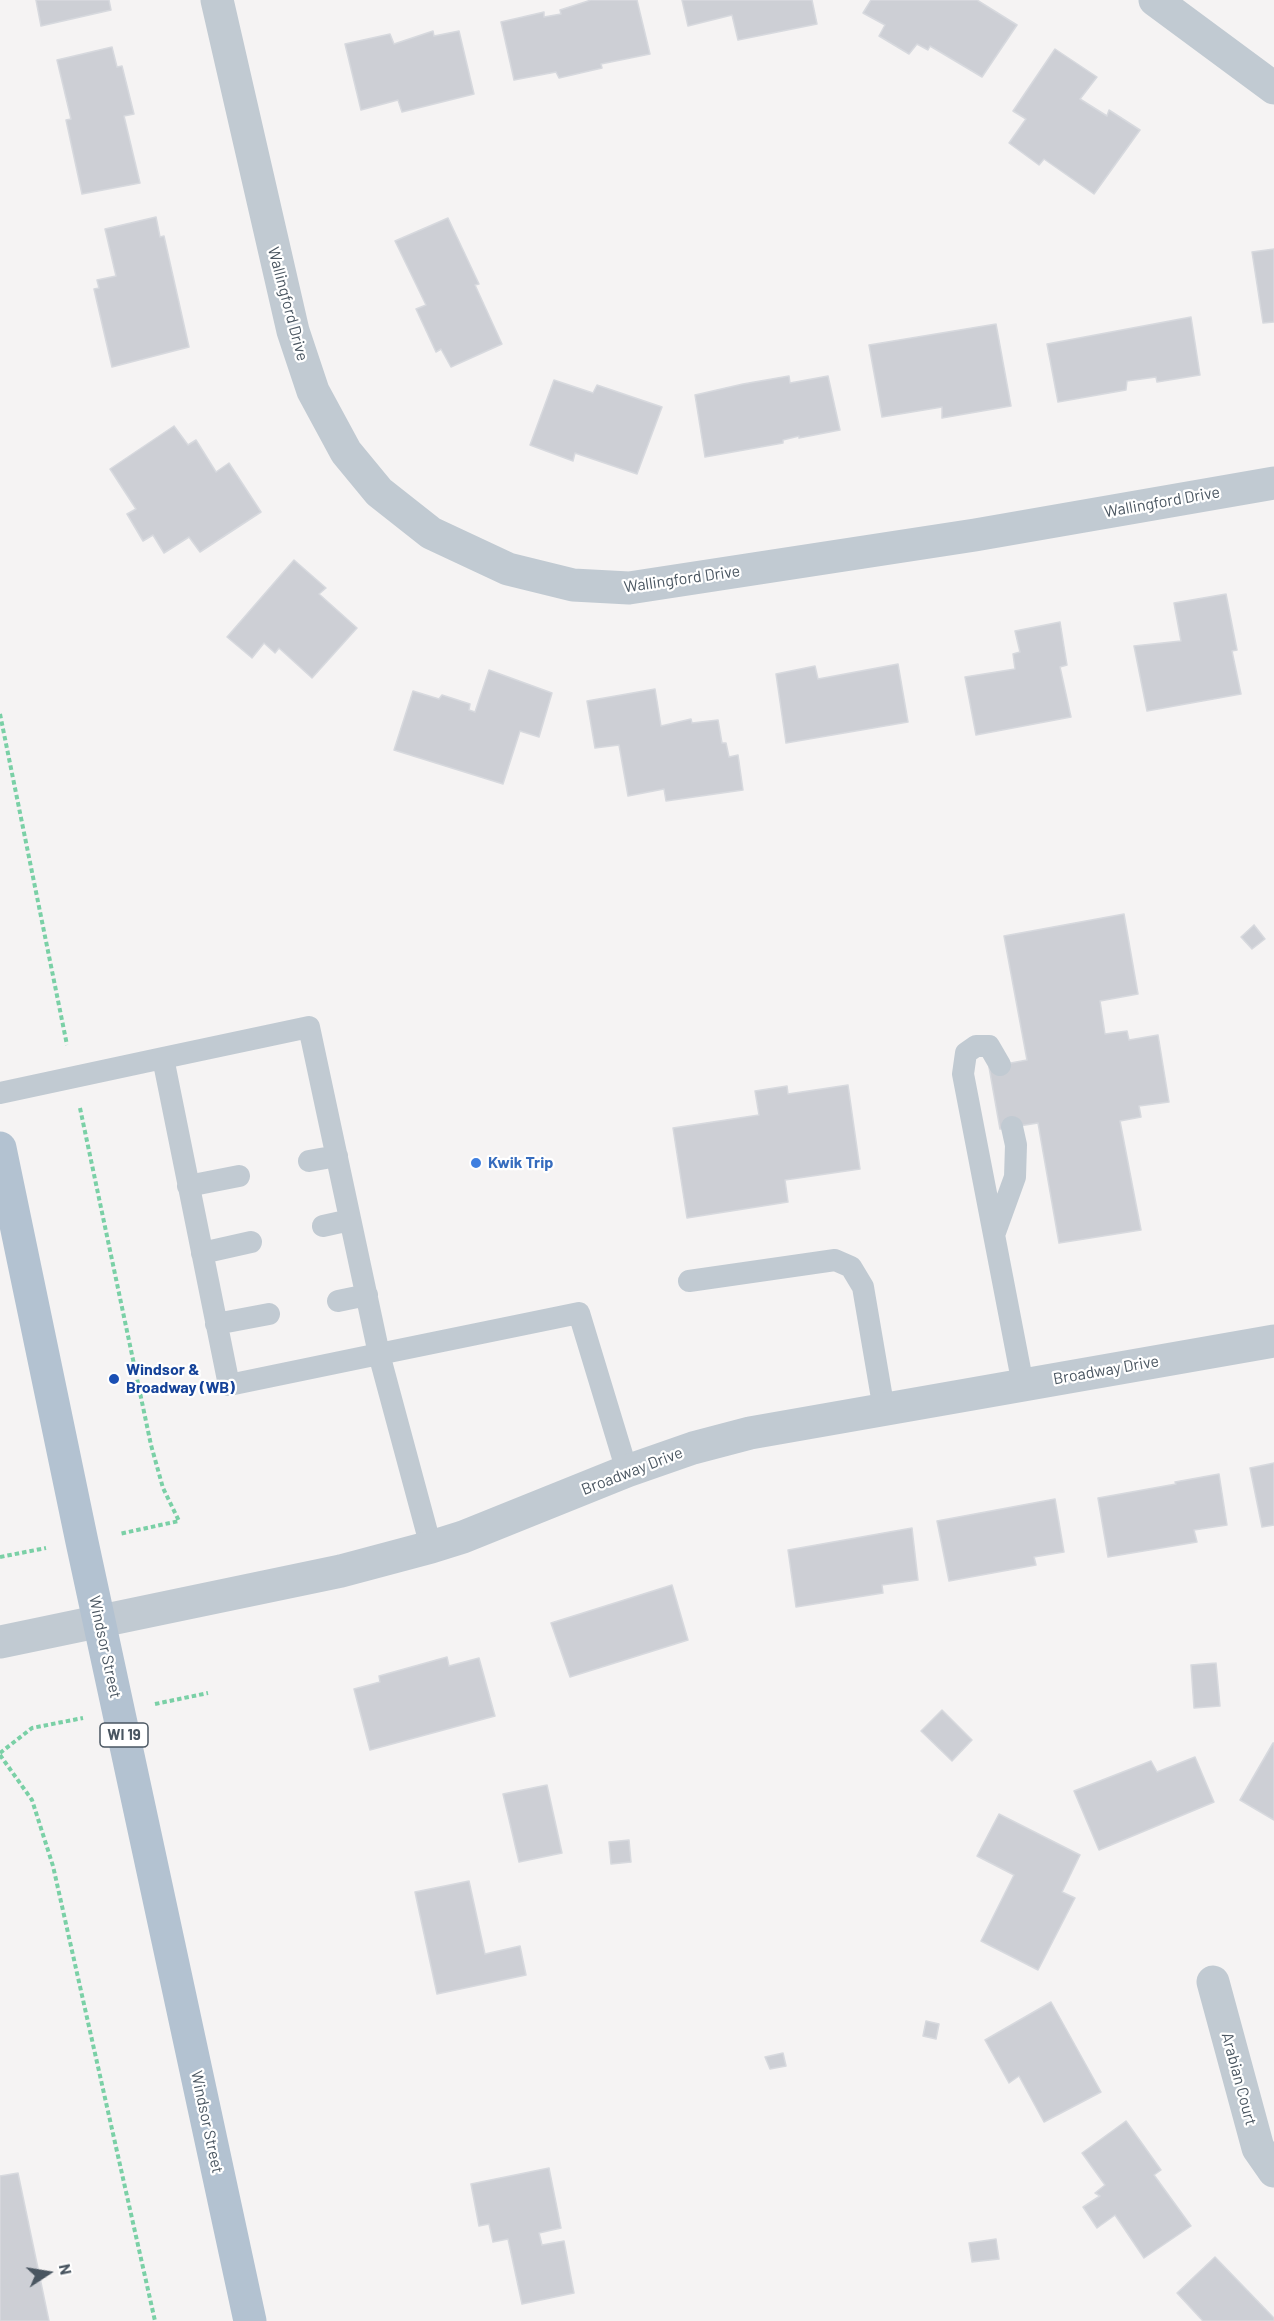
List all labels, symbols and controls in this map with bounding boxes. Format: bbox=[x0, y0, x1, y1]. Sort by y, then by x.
street label: Wallingford Drive bbox=[264, 245, 312, 363]
street label: Wallingford Drive bbox=[1103, 482, 1221, 522]
street label: Wallingford Drive bbox=[623, 561, 741, 597]
place label: Kwik Trip bbox=[488, 1153, 553, 1173]
marker: Kwik Trip bbox=[469, 1156, 483, 1170]
street label: Broadway Drive bbox=[1052, 1351, 1160, 1389]
place label: Windsor & Broadway (WB) bbox=[126, 1360, 235, 1398]
marker: Windsor & Broadway (WB) bbox=[107, 1372, 121, 1386]
street label: Broadway Drive bbox=[579, 1443, 685, 1499]
street label: Windsor Street bbox=[85, 1594, 125, 1700]
road number: WI 19 bbox=[100, 1723, 148, 1747]
street label: Arabian Court bbox=[1217, 2030, 1261, 2128]
street label: Windsor Street bbox=[187, 2069, 227, 2175]
north arrow bbox=[18, 2243, 78, 2303]
text: N bbox=[56, 2262, 76, 2276]

